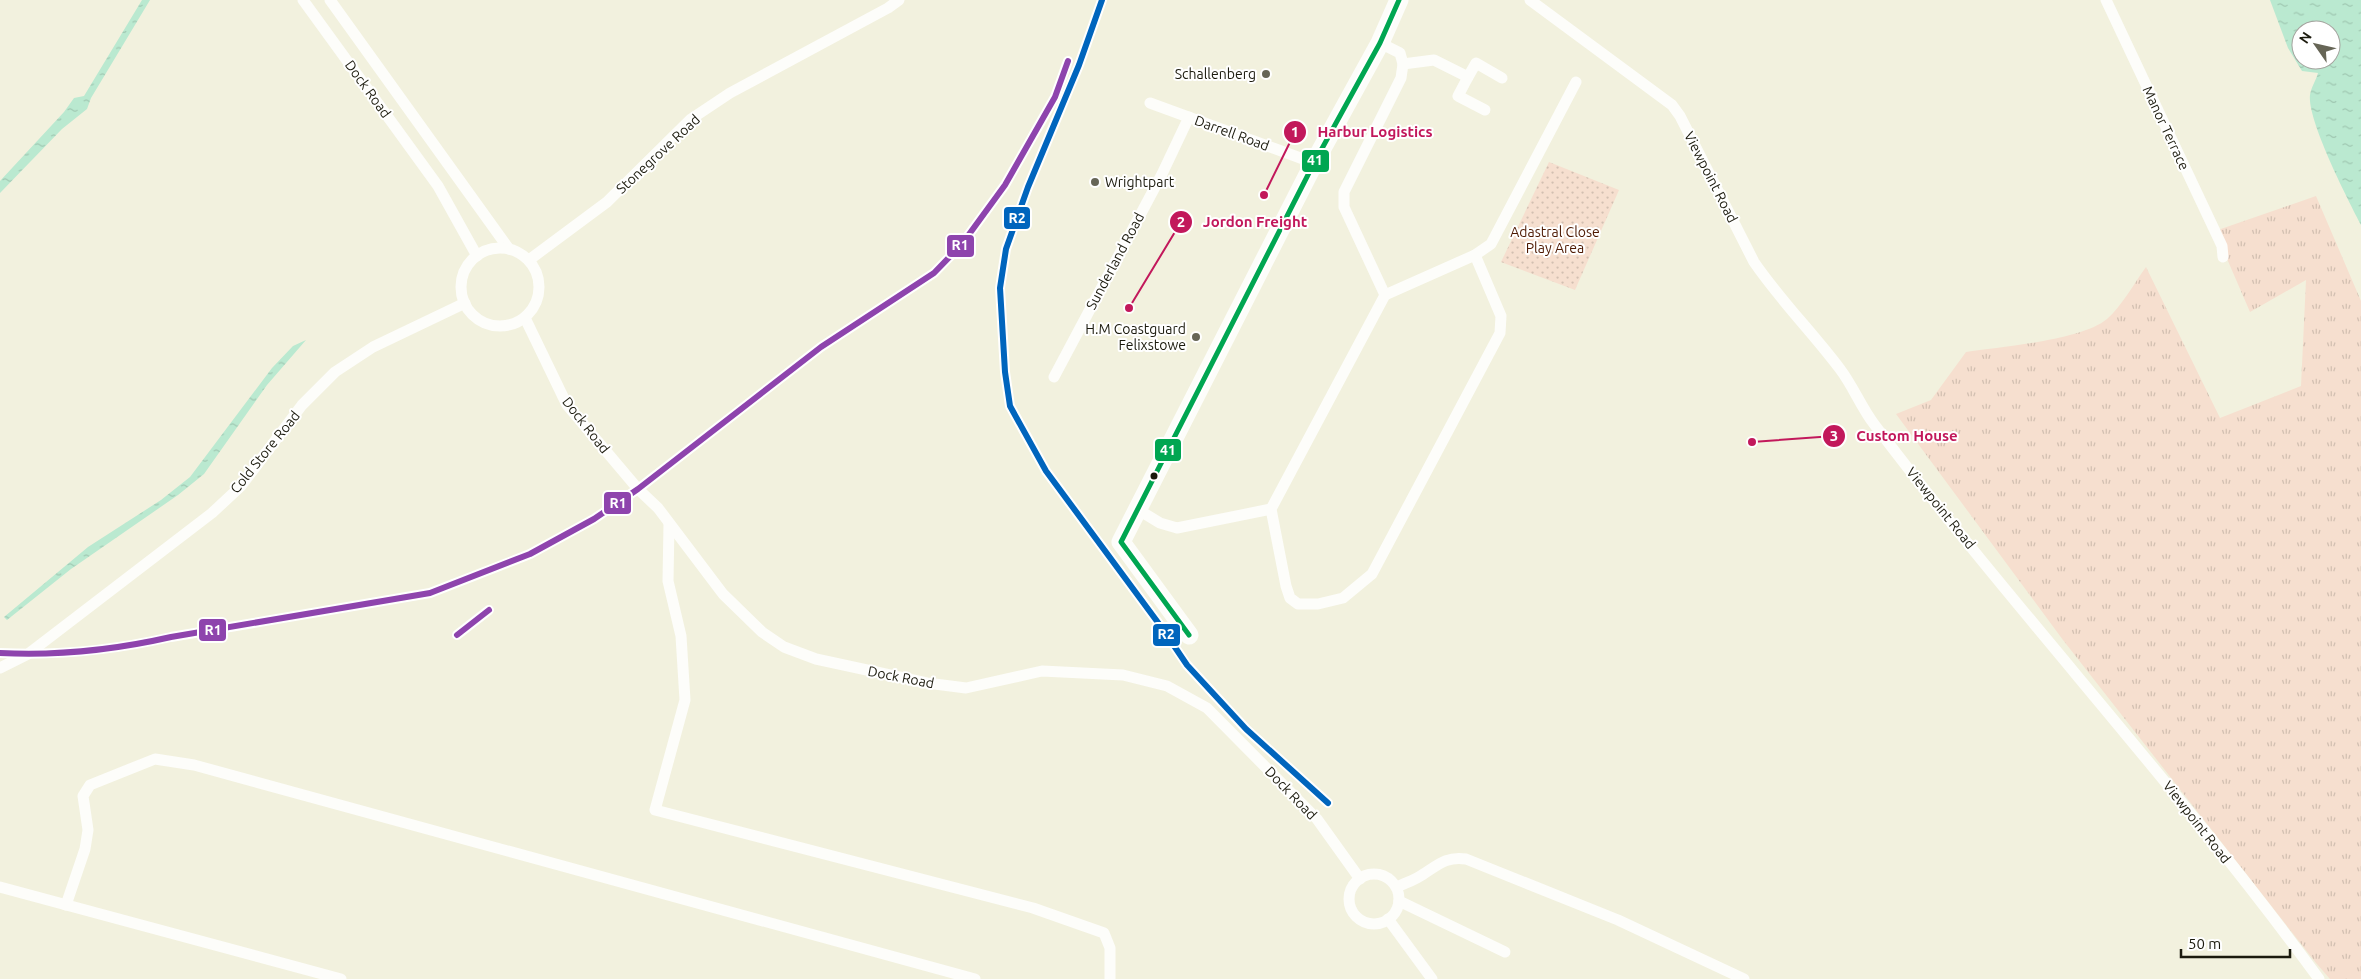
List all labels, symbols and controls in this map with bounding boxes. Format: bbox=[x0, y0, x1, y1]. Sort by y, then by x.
north arrow bbox=[2291, 20, 2341, 70]
text: N bbox=[2296, 29, 2315, 47]
street label: Dock Road bbox=[342, 57, 394, 121]
place label: Schallenberg bbox=[1175, 66, 1256, 82]
marker: Schallenberg bbox=[1260, 68, 1272, 80]
street label: Manor Terrace bbox=[2140, 83, 2192, 173]
street label: Stonegrove Road bbox=[613, 111, 703, 197]
street label: Darrell Road bbox=[1193, 112, 1271, 154]
callout: Harbur Logistics bbox=[1282, 117, 1442, 147]
text: 1 bbox=[1291, 123, 1299, 140]
text: Harbur Logistics bbox=[1317, 123, 1433, 140]
street label: Viewpoint Road bbox=[1681, 129, 1741, 225]
line badge: 41 bbox=[1301, 149, 1330, 173]
text: 41 bbox=[1307, 152, 1323, 168]
place label: Wrightpart bbox=[1105, 174, 1175, 190]
marker: Wrightpart bbox=[1089, 176, 1101, 188]
line badge: R2 bbox=[1003, 206, 1031, 230]
callout: Jordon Freight bbox=[1168, 207, 1317, 237]
text: R2 bbox=[1008, 210, 1026, 226]
street label: Sunderland Road bbox=[1083, 210, 1147, 312]
text: 2 bbox=[1177, 213, 1185, 230]
text: Jordon Freight bbox=[1203, 213, 1308, 230]
park label: Adastral Close Play Area bbox=[1510, 224, 1600, 256]
line badge: R1 bbox=[946, 234, 975, 258]
text: R1 bbox=[951, 237, 969, 253]
place label: H.M Coastguard Felixstowe bbox=[1085, 321, 1186, 353]
marker: H.M Coastguard Felixstowe bbox=[1190, 331, 1202, 343]
street label: Dock Road bbox=[559, 394, 613, 456]
street label: Cold Store Road bbox=[227, 408, 303, 496]
callout: Custom House bbox=[1822, 421, 1968, 451]
text: 3 bbox=[1830, 427, 1838, 444]
text: Custom House bbox=[1856, 427, 1958, 444]
line badge: 41 bbox=[1154, 438, 1182, 462]
text: 41 bbox=[1160, 442, 1176, 458]
street label: Viewpoint Road bbox=[1903, 464, 1979, 552]
unlabelled marker bbox=[1149, 471, 1159, 481]
line badge: R1 bbox=[603, 491, 632, 515]
text: R1 bbox=[609, 495, 627, 511]
line badge: R1 bbox=[198, 618, 227, 642]
text: R1 bbox=[204, 622, 222, 638]
line badge: R2 bbox=[1152, 623, 1181, 647]
text: R2 bbox=[1157, 626, 1175, 642]
street label: Dock Road bbox=[867, 663, 935, 691]
street label: Dock Road bbox=[1262, 763, 1320, 823]
street label: Viewpoint Road bbox=[2160, 778, 2234, 866]
scale bar bbox=[2181, 926, 2290, 958]
text: 50 m bbox=[2188, 935, 2221, 952]

